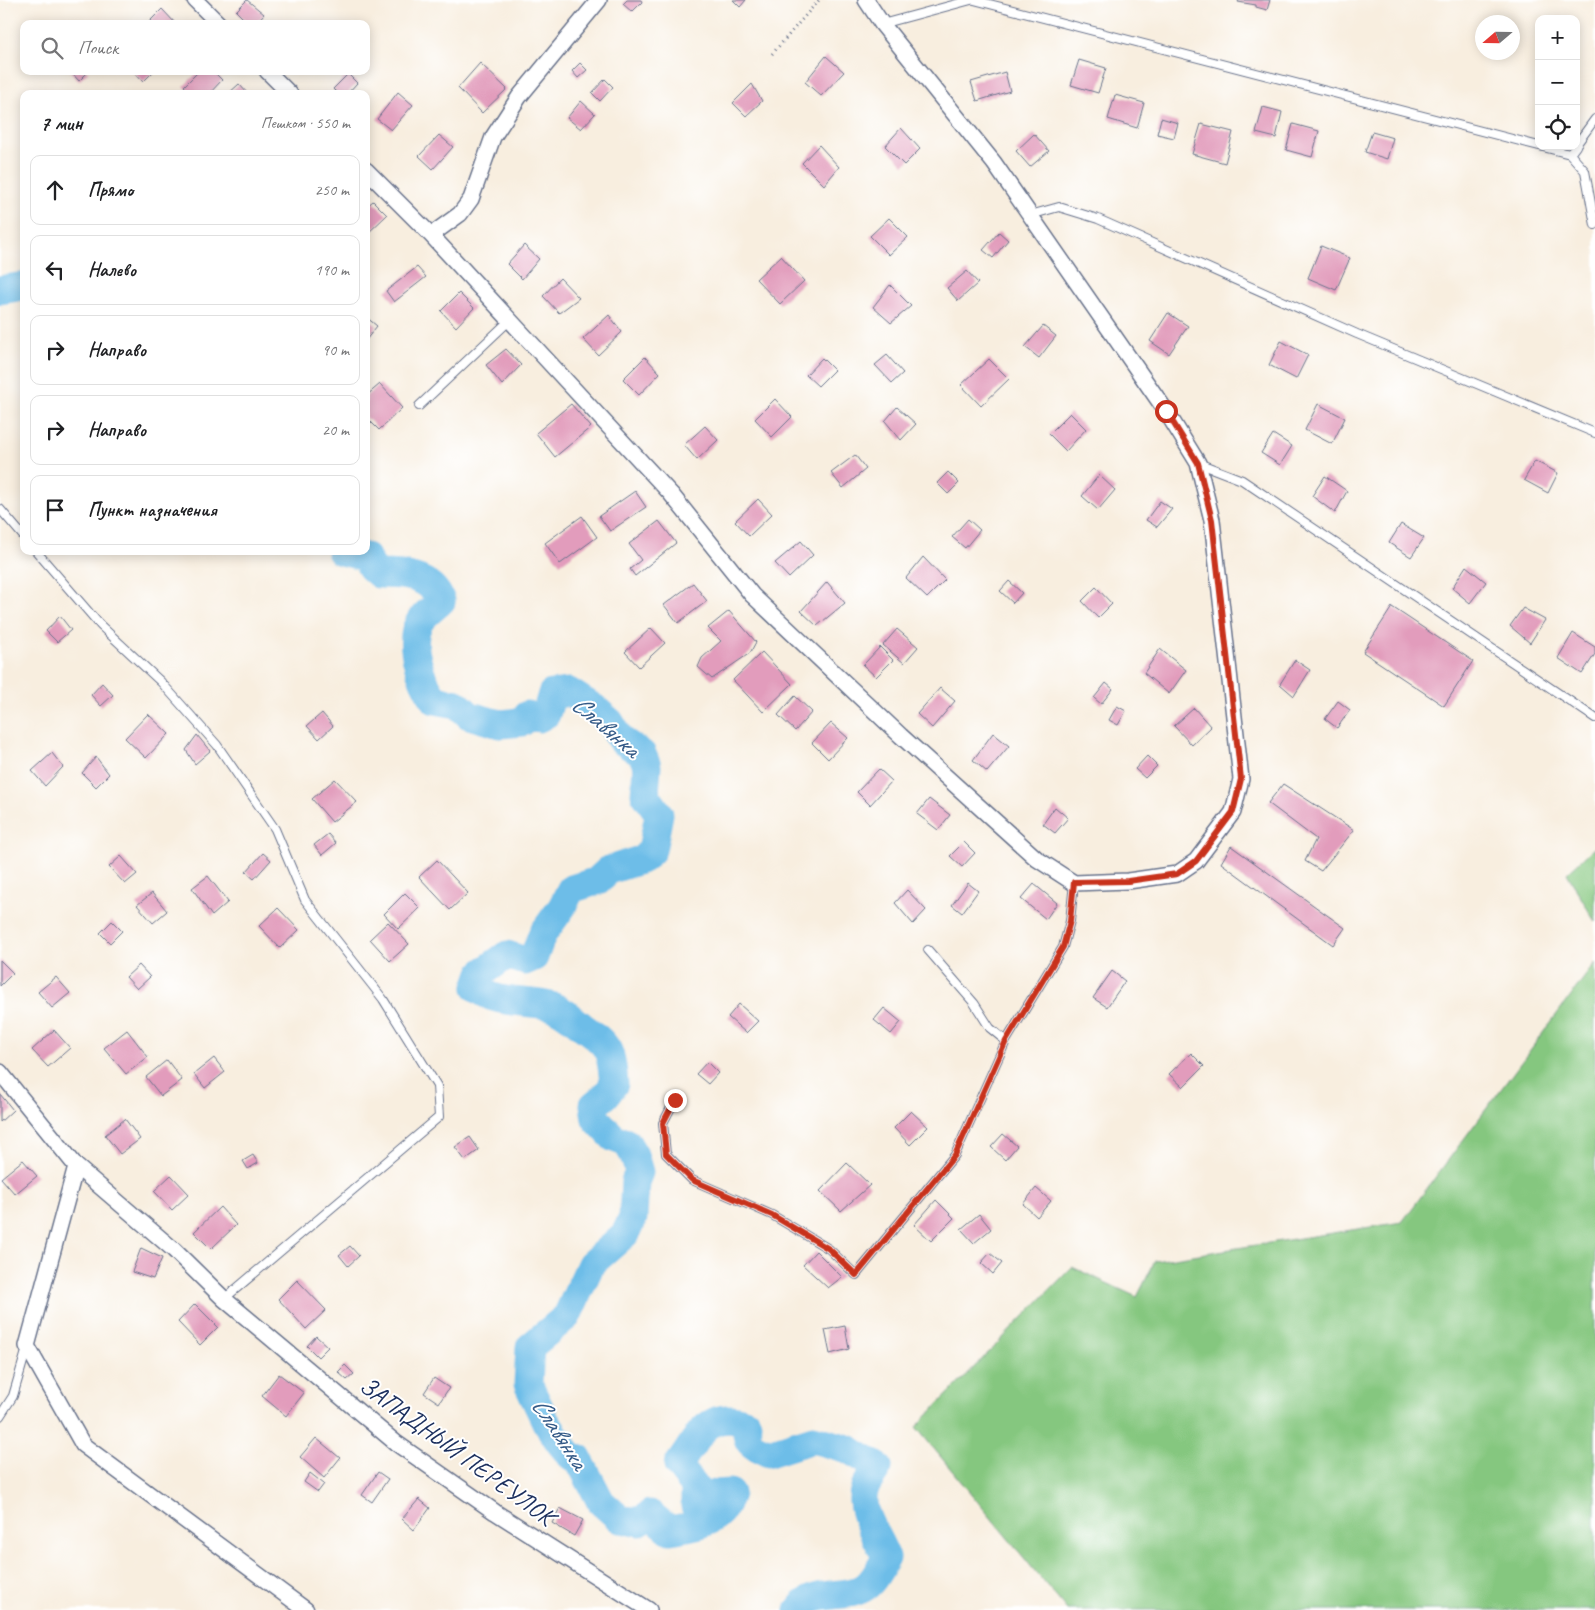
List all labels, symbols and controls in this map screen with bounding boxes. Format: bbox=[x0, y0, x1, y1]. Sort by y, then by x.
north arrow bbox=[1475, 15, 1520, 60]
map controls bbox=[1535, 15, 1580, 150]
button: + bbox=[1535, 15, 1580, 60]
search box bbox=[20, 20, 370, 75]
icon: search bbox=[38, 34, 66, 62]
text: Поиск bbox=[78, 36, 118, 60]
button: − bbox=[1535, 60, 1580, 105]
button: locate bbox=[1535, 105, 1580, 150]
text: 7 мин bbox=[40, 110, 83, 136]
text: Пешком · 550 m bbox=[261, 113, 350, 133]
icon: ahead bbox=[41, 176, 69, 204]
text: Прямо bbox=[88, 178, 133, 202]
text: 250 m bbox=[315, 180, 349, 200]
icon: left bbox=[41, 256, 69, 284]
text: Налево bbox=[88, 258, 136, 282]
text: 190 m bbox=[315, 260, 349, 280]
icon: right bbox=[41, 336, 69, 364]
text: Направо bbox=[88, 338, 146, 362]
text: 90 m bbox=[322, 340, 349, 360]
route start bbox=[1155, 400, 1178, 423]
icon: right bbox=[41, 416, 69, 444]
text: Направо bbox=[88, 418, 146, 442]
text: 20 m bbox=[322, 420, 349, 440]
icon: arrive bbox=[41, 496, 69, 524]
text: Пункт назначения bbox=[88, 498, 217, 522]
water label: Славянка bbox=[565, 687, 649, 767]
route end bbox=[664, 1089, 687, 1112]
street label: ЗАПАДНЫЙ ПЕРЕУЛОК bbox=[353, 1370, 564, 1535]
water label: Славянка bbox=[524, 1391, 597, 1478]

